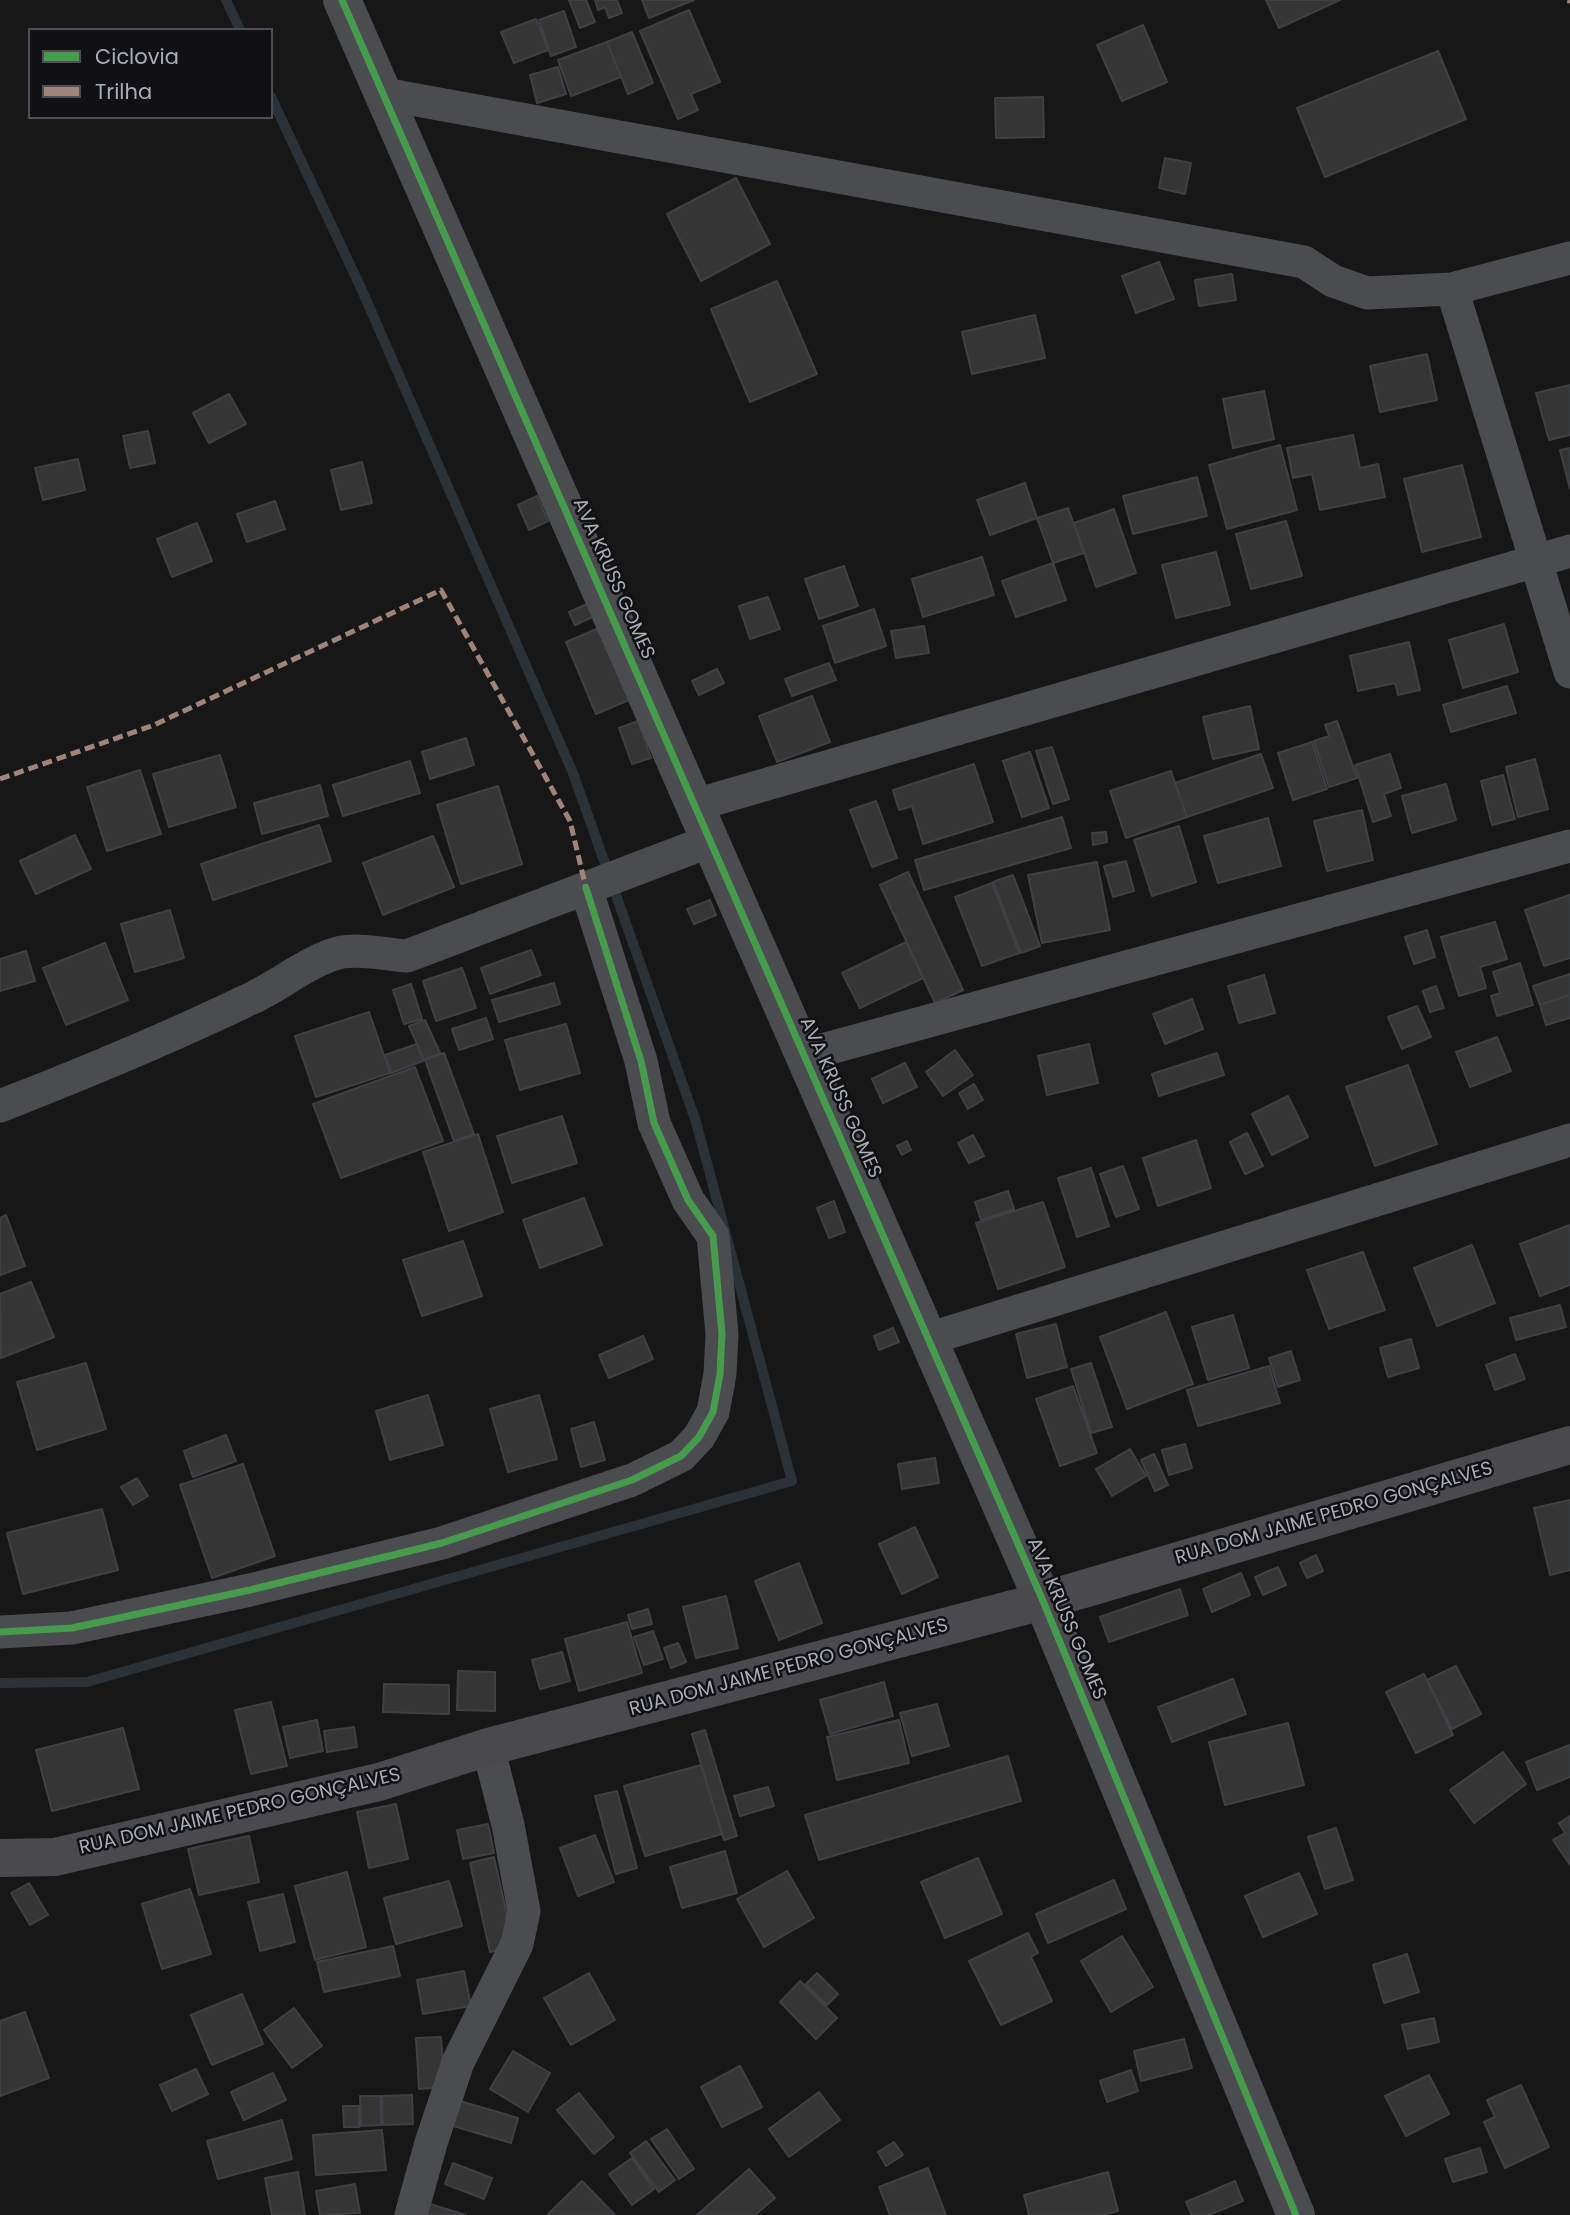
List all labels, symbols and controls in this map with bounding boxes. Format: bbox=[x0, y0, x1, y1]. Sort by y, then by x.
legend bbox=[28, 28, 273, 119]
text: Ciclovia bbox=[95, 42, 179, 71]
text: Trilha bbox=[95, 77, 152, 106]
street label: AVA KRUSS GOMES bbox=[567, 495, 659, 663]
street label: AVA KRUSS GOMES bbox=[794, 1014, 886, 1182]
street label: RUA DOM JAIME PEDRO GONÇALVES bbox=[1173, 1458, 1495, 1570]
street label: AVA KRUSS GOMES bbox=[1022, 1535, 1110, 1703]
street label: RUA DOM JAIME PEDRO GONÇALVES bbox=[627, 1614, 951, 1722]
street label: RUA DOM JAIME PEDRO GONÇALVES bbox=[77, 1764, 403, 1860]

